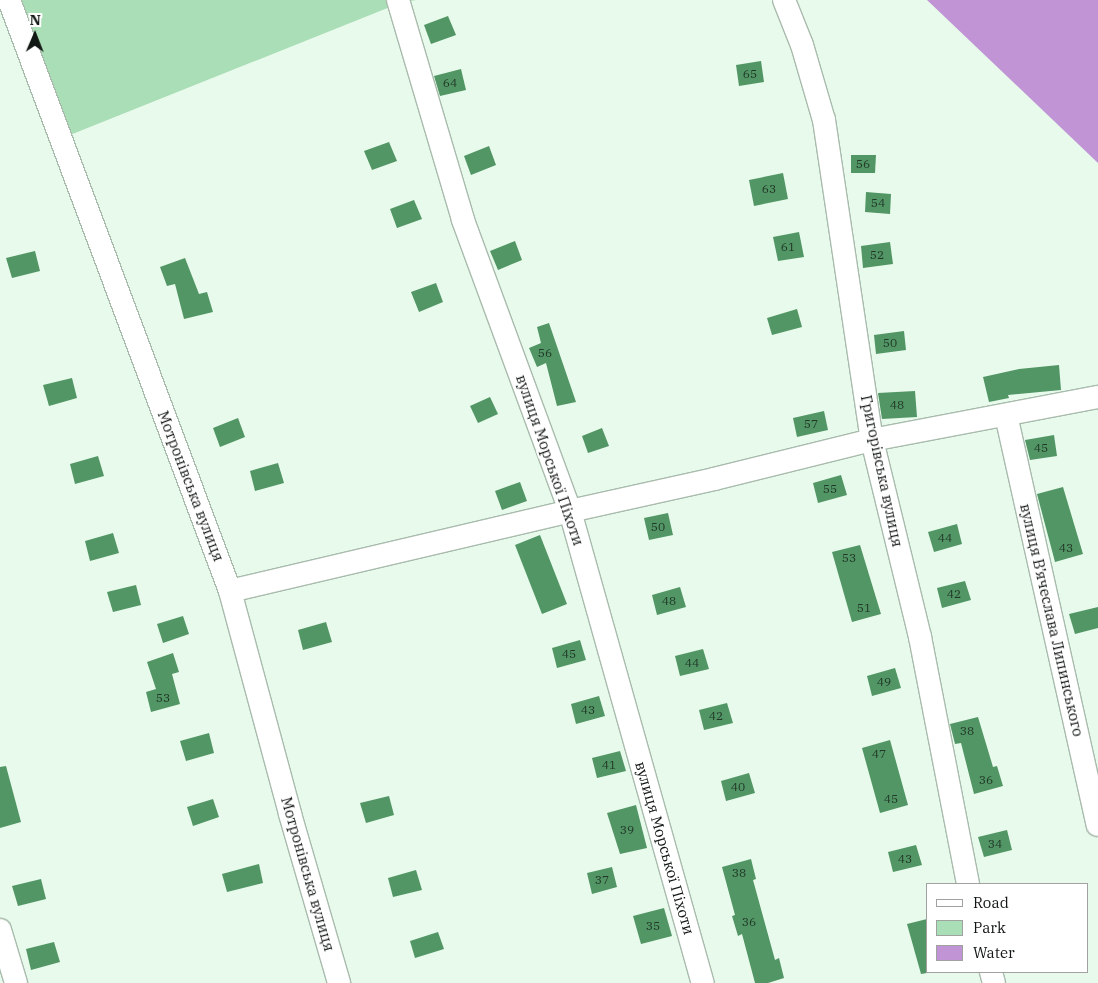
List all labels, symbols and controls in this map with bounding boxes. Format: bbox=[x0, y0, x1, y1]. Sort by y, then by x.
north arrow bbox=[10, 10, 60, 60]
text: N bbox=[30, 11, 41, 29]
house number: 65 bbox=[743, 67, 757, 81]
house number: 64 bbox=[443, 76, 457, 90]
house number: 56 bbox=[856, 157, 870, 171]
house number: 63 bbox=[762, 182, 776, 196]
house number: 54 bbox=[871, 196, 885, 210]
house number: 61 bbox=[781, 240, 795, 254]
house number: 52 bbox=[870, 248, 884, 262]
house number: 50 bbox=[883, 336, 897, 350]
house number: 56 bbox=[538, 346, 552, 360]
street label: вулиця Морської Піхоти bbox=[512, 372, 588, 548]
street label: Григорівська вулиця bbox=[857, 393, 907, 549]
house number: 48 bbox=[890, 398, 904, 412]
street label: Мотронівська вулиця bbox=[154, 408, 228, 564]
house number: 57 bbox=[804, 417, 818, 431]
house number: 45 bbox=[1034, 441, 1048, 455]
house number: 55 bbox=[823, 482, 837, 496]
street label: вулиця В’ячеслава Липинського bbox=[1016, 502, 1088, 738]
house number: 50 bbox=[651, 520, 665, 534]
house number: 44 bbox=[938, 531, 952, 545]
house number: 43 bbox=[1059, 541, 1073, 555]
house number: 53 bbox=[842, 551, 856, 565]
house number: 42 bbox=[947, 587, 961, 601]
house number: 48 bbox=[662, 594, 676, 608]
house number: 51 bbox=[857, 601, 871, 615]
house number: 45 bbox=[562, 647, 576, 661]
house number: 44 bbox=[685, 656, 699, 670]
house number: 49 bbox=[877, 675, 891, 689]
house number: 53 bbox=[156, 691, 170, 705]
house number: 43 bbox=[581, 703, 595, 717]
house number: 42 bbox=[709, 709, 723, 723]
house number: 38 bbox=[960, 724, 974, 738]
house number: 47 bbox=[872, 747, 886, 761]
house number: 41 bbox=[602, 758, 616, 772]
street label: вулиця Морської Піхоти bbox=[632, 759, 698, 937]
house number: 36 bbox=[979, 773, 993, 787]
house number: 40 bbox=[731, 780, 745, 794]
house number: 45 bbox=[884, 792, 898, 806]
street label: Мотронівська вулиця bbox=[277, 795, 339, 953]
house number: 39 bbox=[620, 823, 634, 837]
house number: 34 bbox=[988, 837, 1002, 851]
house number: 43 bbox=[898, 852, 912, 866]
house number: 38 bbox=[732, 866, 746, 880]
house number: 37 bbox=[595, 873, 609, 887]
legend bbox=[926, 883, 1088, 973]
text: Road bbox=[973, 893, 1009, 912]
house number: 36 bbox=[742, 915, 756, 929]
text: Park bbox=[973, 918, 1006, 937]
house number: 35 bbox=[646, 919, 660, 933]
text: Water bbox=[973, 943, 1015, 962]

